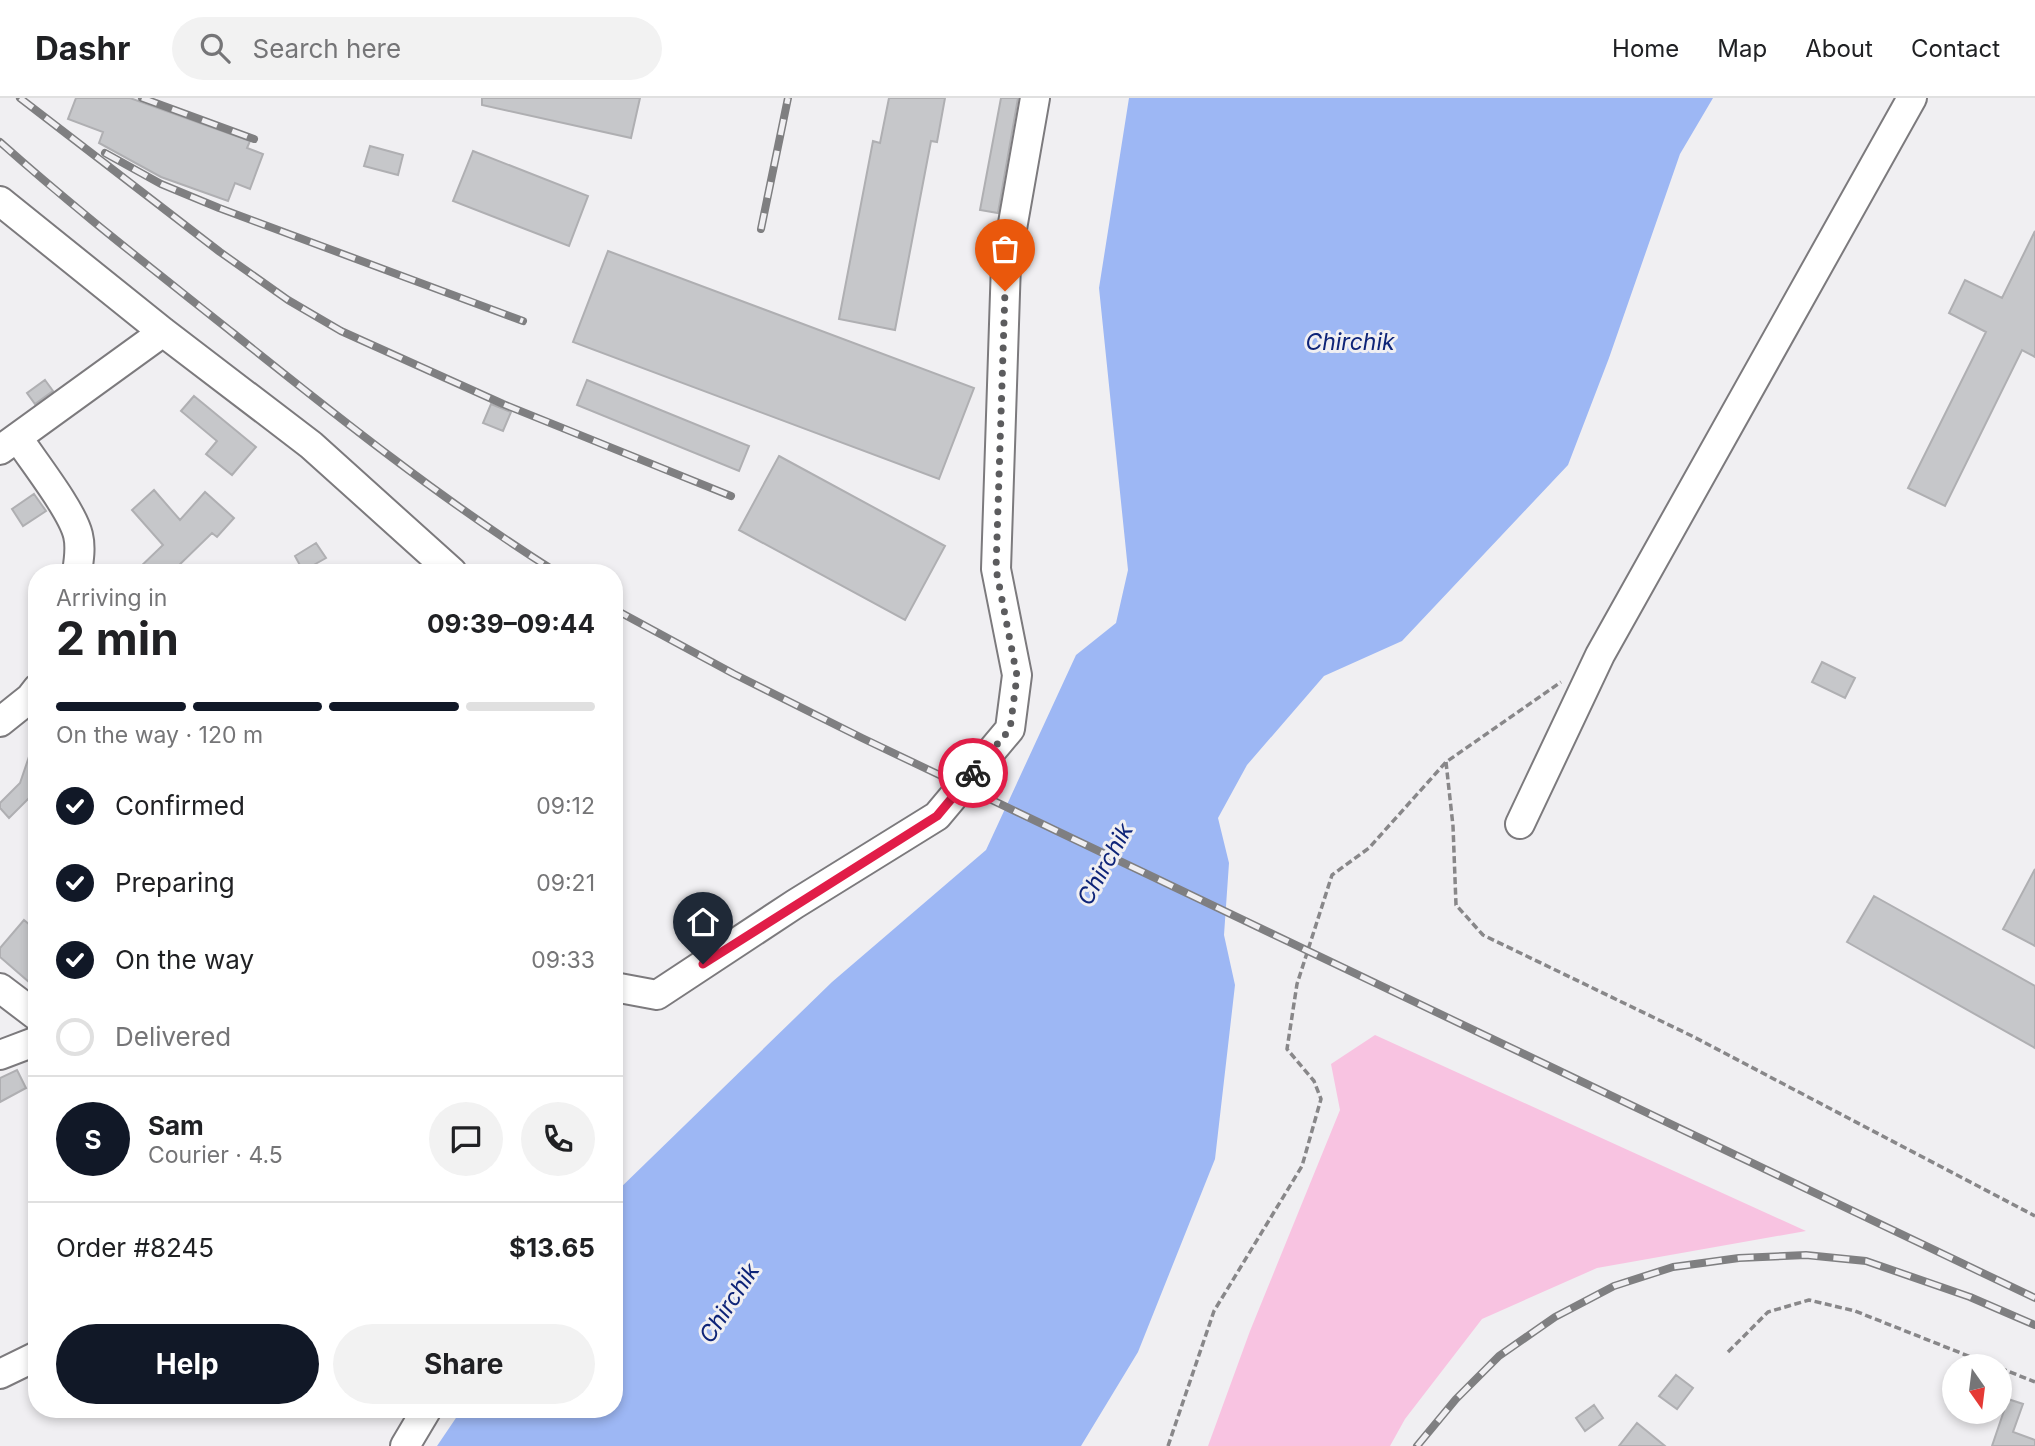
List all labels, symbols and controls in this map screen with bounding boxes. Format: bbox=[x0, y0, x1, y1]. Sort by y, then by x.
search box bbox=[172, 17, 662, 80]
text: Dashr bbox=[35, 28, 130, 68]
icon: search bbox=[196, 29, 234, 67]
text: Search here bbox=[252, 33, 401, 64]
text: Home bbox=[1612, 34, 1679, 63]
text: Map bbox=[1717, 34, 1767, 63]
text: About bbox=[1805, 34, 1873, 63]
text: Contact bbox=[1911, 34, 2000, 63]
pin bbox=[975, 219, 1035, 291]
icon: bag bbox=[986, 230, 1024, 268]
water label: Chirchik bbox=[1305, 328, 1395, 356]
text: Arriving in bbox=[56, 584, 167, 612]
text: 09:39–09:44 bbox=[427, 608, 595, 639]
text: 2 min bbox=[56, 610, 179, 666]
text: On the way · 120 m bbox=[56, 721, 263, 749]
courier bbox=[938, 738, 1008, 808]
icon: bike bbox=[954, 754, 992, 792]
icon: check bbox=[56, 787, 94, 825]
text: Confirmed bbox=[115, 790, 245, 821]
text: 09:12 bbox=[536, 792, 595, 820]
water label: Chirchik bbox=[1071, 818, 1139, 910]
icon: check bbox=[56, 864, 94, 902]
text: Preparing bbox=[115, 867, 235, 898]
text: 09:21 bbox=[536, 869, 595, 897]
pin bbox=[673, 892, 733, 964]
icon: home bbox=[684, 903, 722, 941]
icon: check bbox=[56, 941, 94, 979]
text: On the way bbox=[115, 944, 254, 975]
text: 09:33 bbox=[531, 946, 595, 974]
text: Delivered bbox=[115, 1021, 231, 1052]
button: chat bbox=[429, 1102, 503, 1176]
button: phone bbox=[521, 1102, 595, 1176]
text: Sam bbox=[148, 1110, 204, 1141]
text: S bbox=[84, 1124, 102, 1155]
text: Courier · 4.5 bbox=[148, 1141, 283, 1169]
text: Order #8245 bbox=[56, 1232, 214, 1263]
text: $13.65 bbox=[509, 1232, 595, 1263]
water label: Chirchik bbox=[693, 1258, 765, 1348]
button: Help bbox=[56, 1324, 319, 1404]
button: Share bbox=[333, 1324, 595, 1404]
north arrow bbox=[1942, 1354, 2012, 1424]
map controls bbox=[1942, 1354, 2012, 1424]

